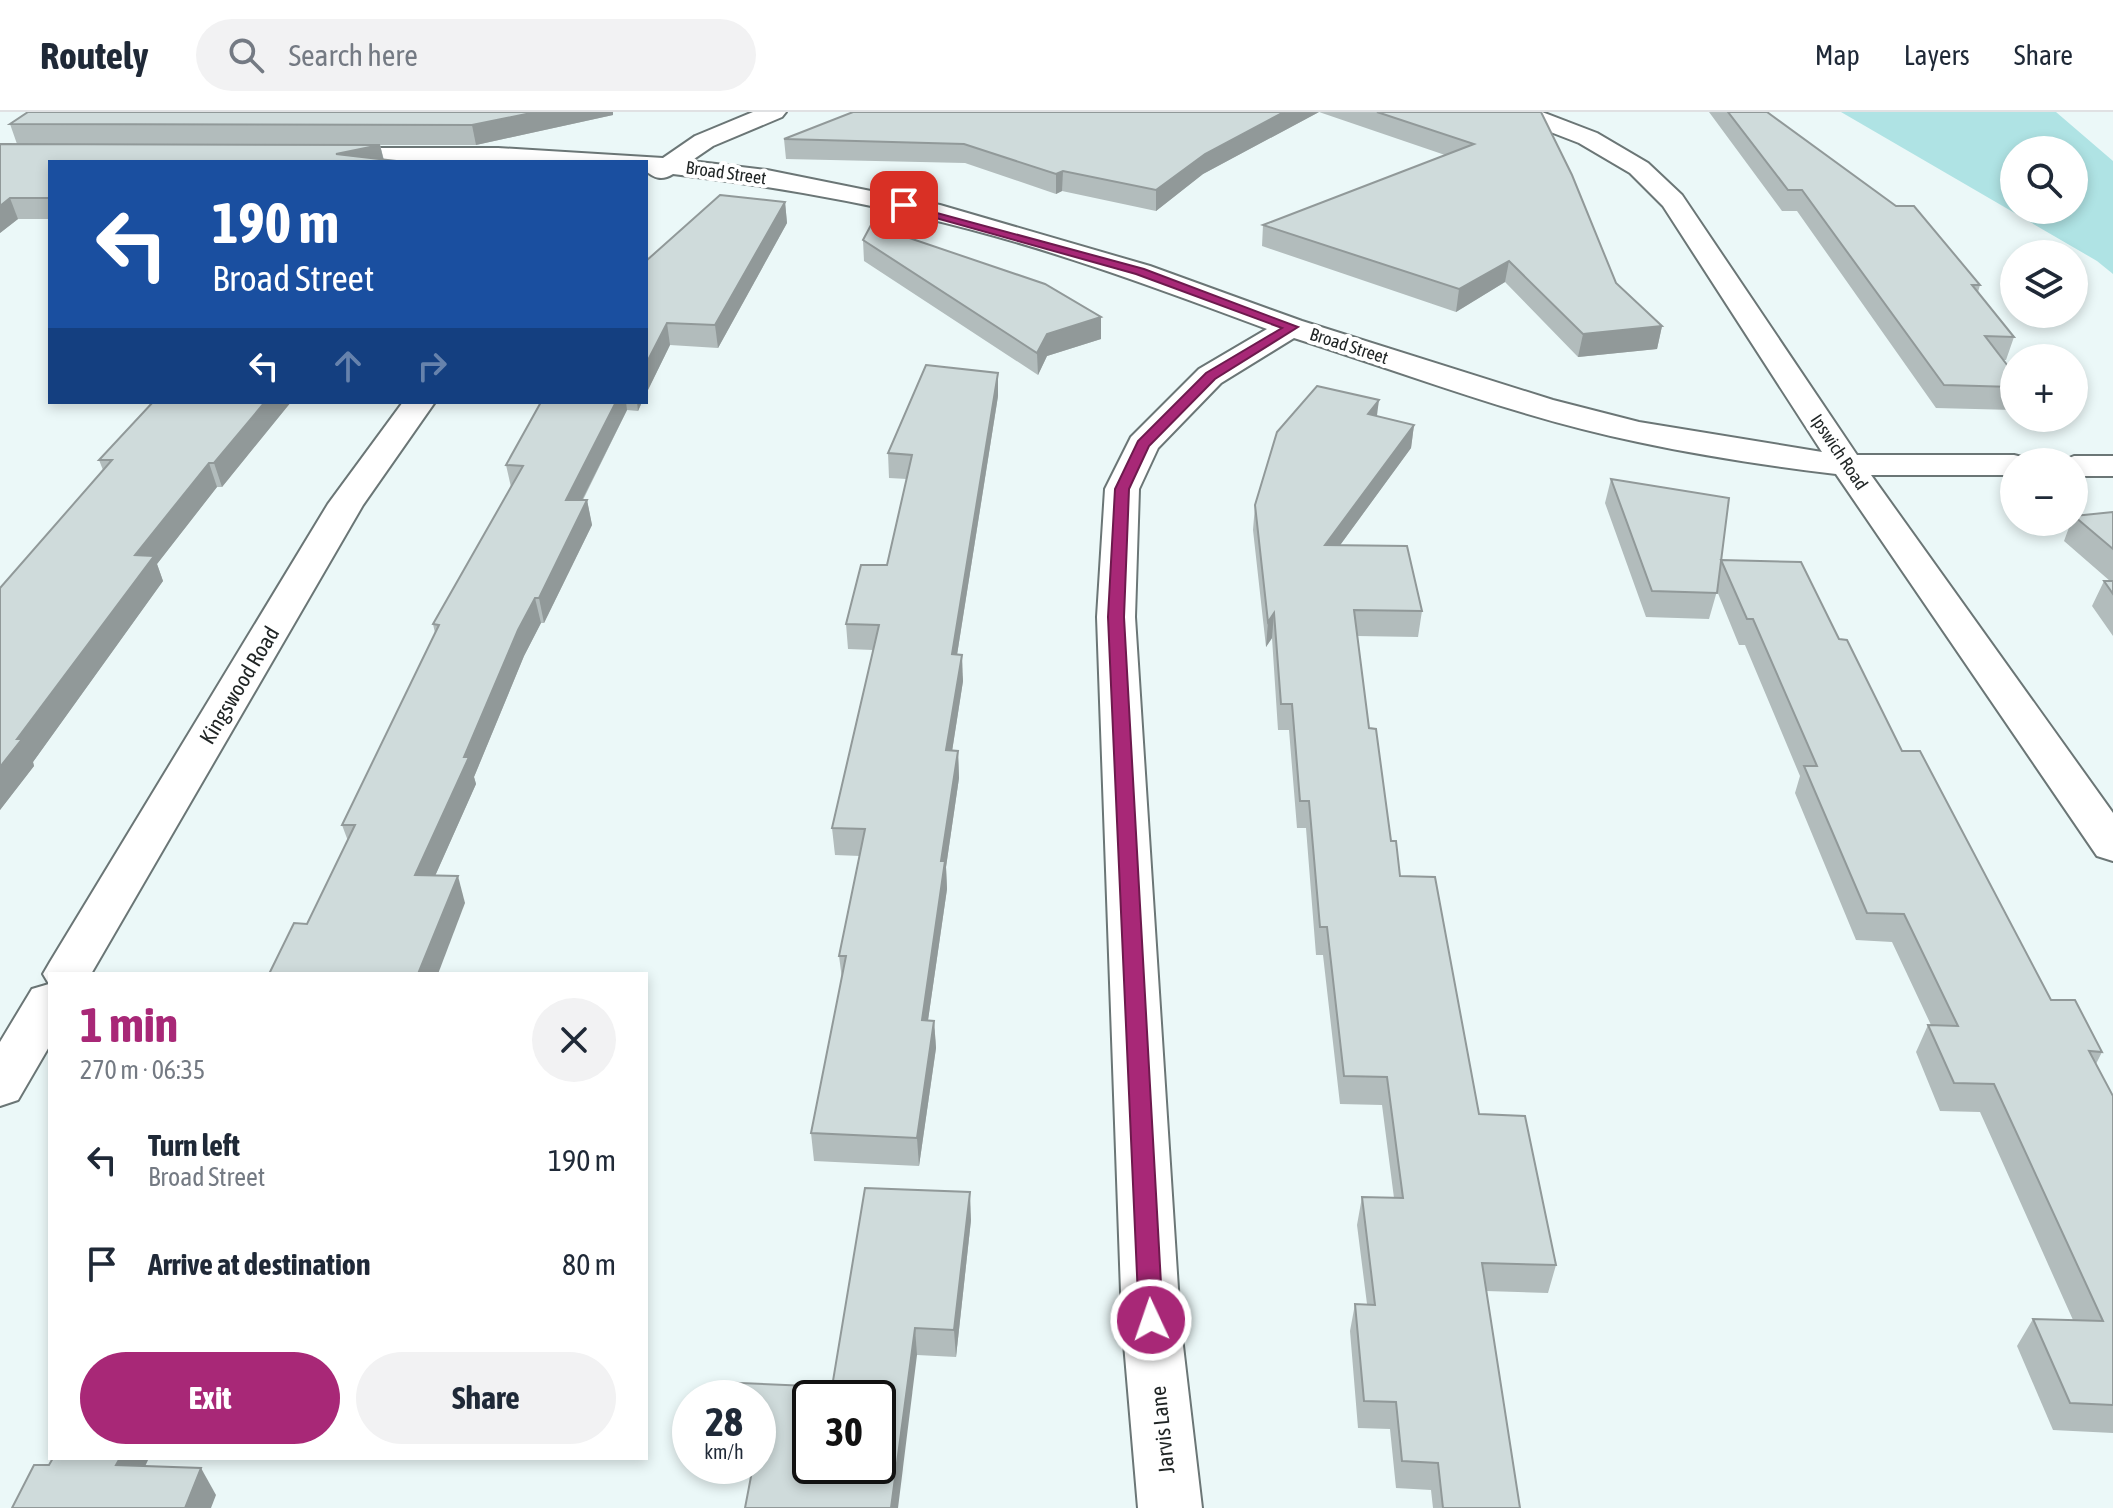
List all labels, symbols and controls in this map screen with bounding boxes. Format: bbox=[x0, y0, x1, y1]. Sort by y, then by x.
search box bbox=[196, 19, 756, 91]
icon: search bbox=[224, 33, 268, 77]
text: Routely bbox=[40, 34, 148, 77]
text: Search here bbox=[288, 38, 418, 72]
text: Map bbox=[1815, 39, 1860, 71]
text: Layers bbox=[1904, 39, 1970, 71]
text: Share bbox=[2014, 39, 2073, 71]
map controls bbox=[2000, 136, 2088, 536]
button: search bbox=[2000, 136, 2088, 224]
street label: Broad Street bbox=[684, 156, 768, 189]
pin bbox=[870, 171, 938, 239]
icon: arrive bbox=[882, 183, 926, 227]
text: 190 m bbox=[212, 191, 339, 255]
icon: left bbox=[80, 192, 184, 296]
button: layers bbox=[2000, 240, 2088, 328]
text: Broad Street bbox=[212, 257, 374, 299]
street label: Broad Street bbox=[1307, 323, 1391, 368]
icon: left bbox=[242, 344, 286, 388]
icon: ahead bbox=[326, 344, 370, 388]
icon: right bbox=[410, 344, 454, 388]
button: + bbox=[2000, 344, 2088, 432]
street label: Ipswich Road bbox=[1806, 410, 1872, 493]
button: − bbox=[2000, 448, 2088, 536]
street label: Kingswood Road bbox=[194, 621, 284, 749]
text: 1 min bbox=[80, 997, 178, 1052]
button: close bbox=[532, 998, 616, 1082]
text: 270 m · 06:35 bbox=[80, 1055, 205, 1085]
text: Turn left bbox=[148, 1128, 240, 1162]
icon: left bbox=[80, 1138, 124, 1182]
text: 190 m bbox=[548, 1143, 616, 1177]
text: Broad Street bbox=[148, 1162, 265, 1192]
icon: arrive bbox=[80, 1242, 124, 1286]
text: Arrive at destination bbox=[148, 1247, 370, 1281]
text: 80 m bbox=[562, 1247, 616, 1281]
position arrow bbox=[1109, 1278, 1193, 1362]
button: Exit bbox=[80, 1352, 340, 1444]
button: Share bbox=[356, 1352, 616, 1444]
speed limit sign: 30 bbox=[792, 1380, 896, 1484]
street label: Jarvis Lane bbox=[1144, 1385, 1180, 1475]
text: 28 bbox=[705, 1399, 743, 1444]
text: km/h bbox=[704, 1440, 744, 1463]

